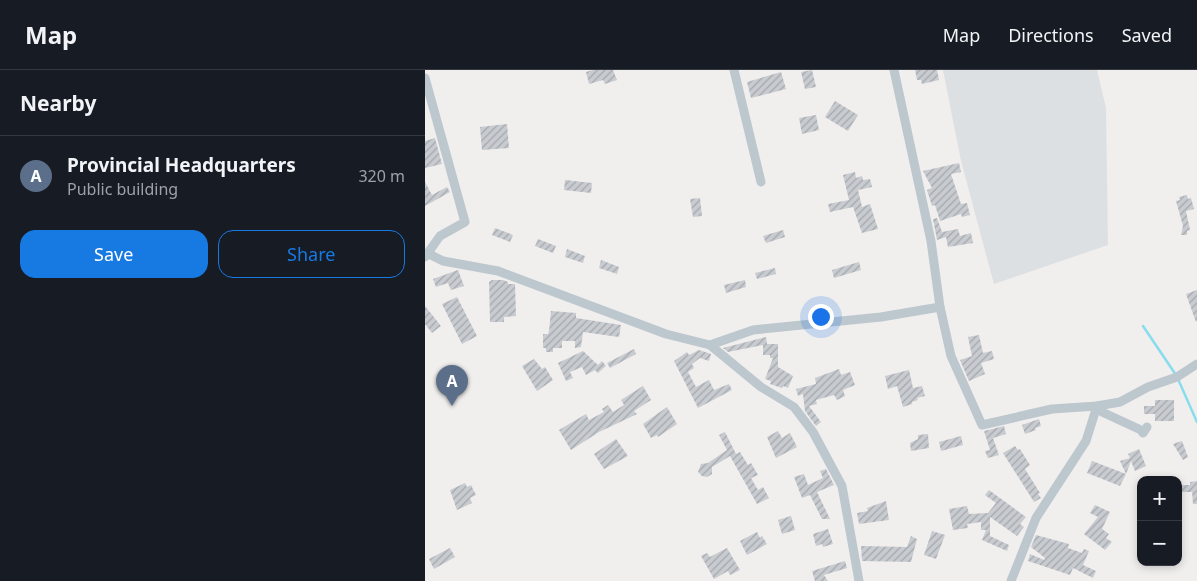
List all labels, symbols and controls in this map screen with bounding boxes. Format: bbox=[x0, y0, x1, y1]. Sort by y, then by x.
text: Map bbox=[25, 18, 77, 51]
text: Map bbox=[943, 23, 980, 47]
text: Directions bbox=[1008, 23, 1094, 47]
text: Saved bbox=[1122, 23, 1172, 47]
text: Nearby bbox=[20, 89, 96, 117]
text: Provincial Headquarters bbox=[67, 152, 296, 178]
text: A bbox=[30, 165, 42, 187]
text: 320 m bbox=[358, 165, 405, 187]
text: Public building bbox=[67, 178, 178, 200]
button: Save bbox=[20, 230, 208, 278]
button: Share bbox=[218, 230, 405, 278]
your location bbox=[808, 304, 834, 330]
pin: A bbox=[436, 365, 468, 406]
map controls bbox=[1137, 476, 1182, 566]
button: + bbox=[1137, 476, 1182, 521]
button: − bbox=[1137, 521, 1182, 566]

